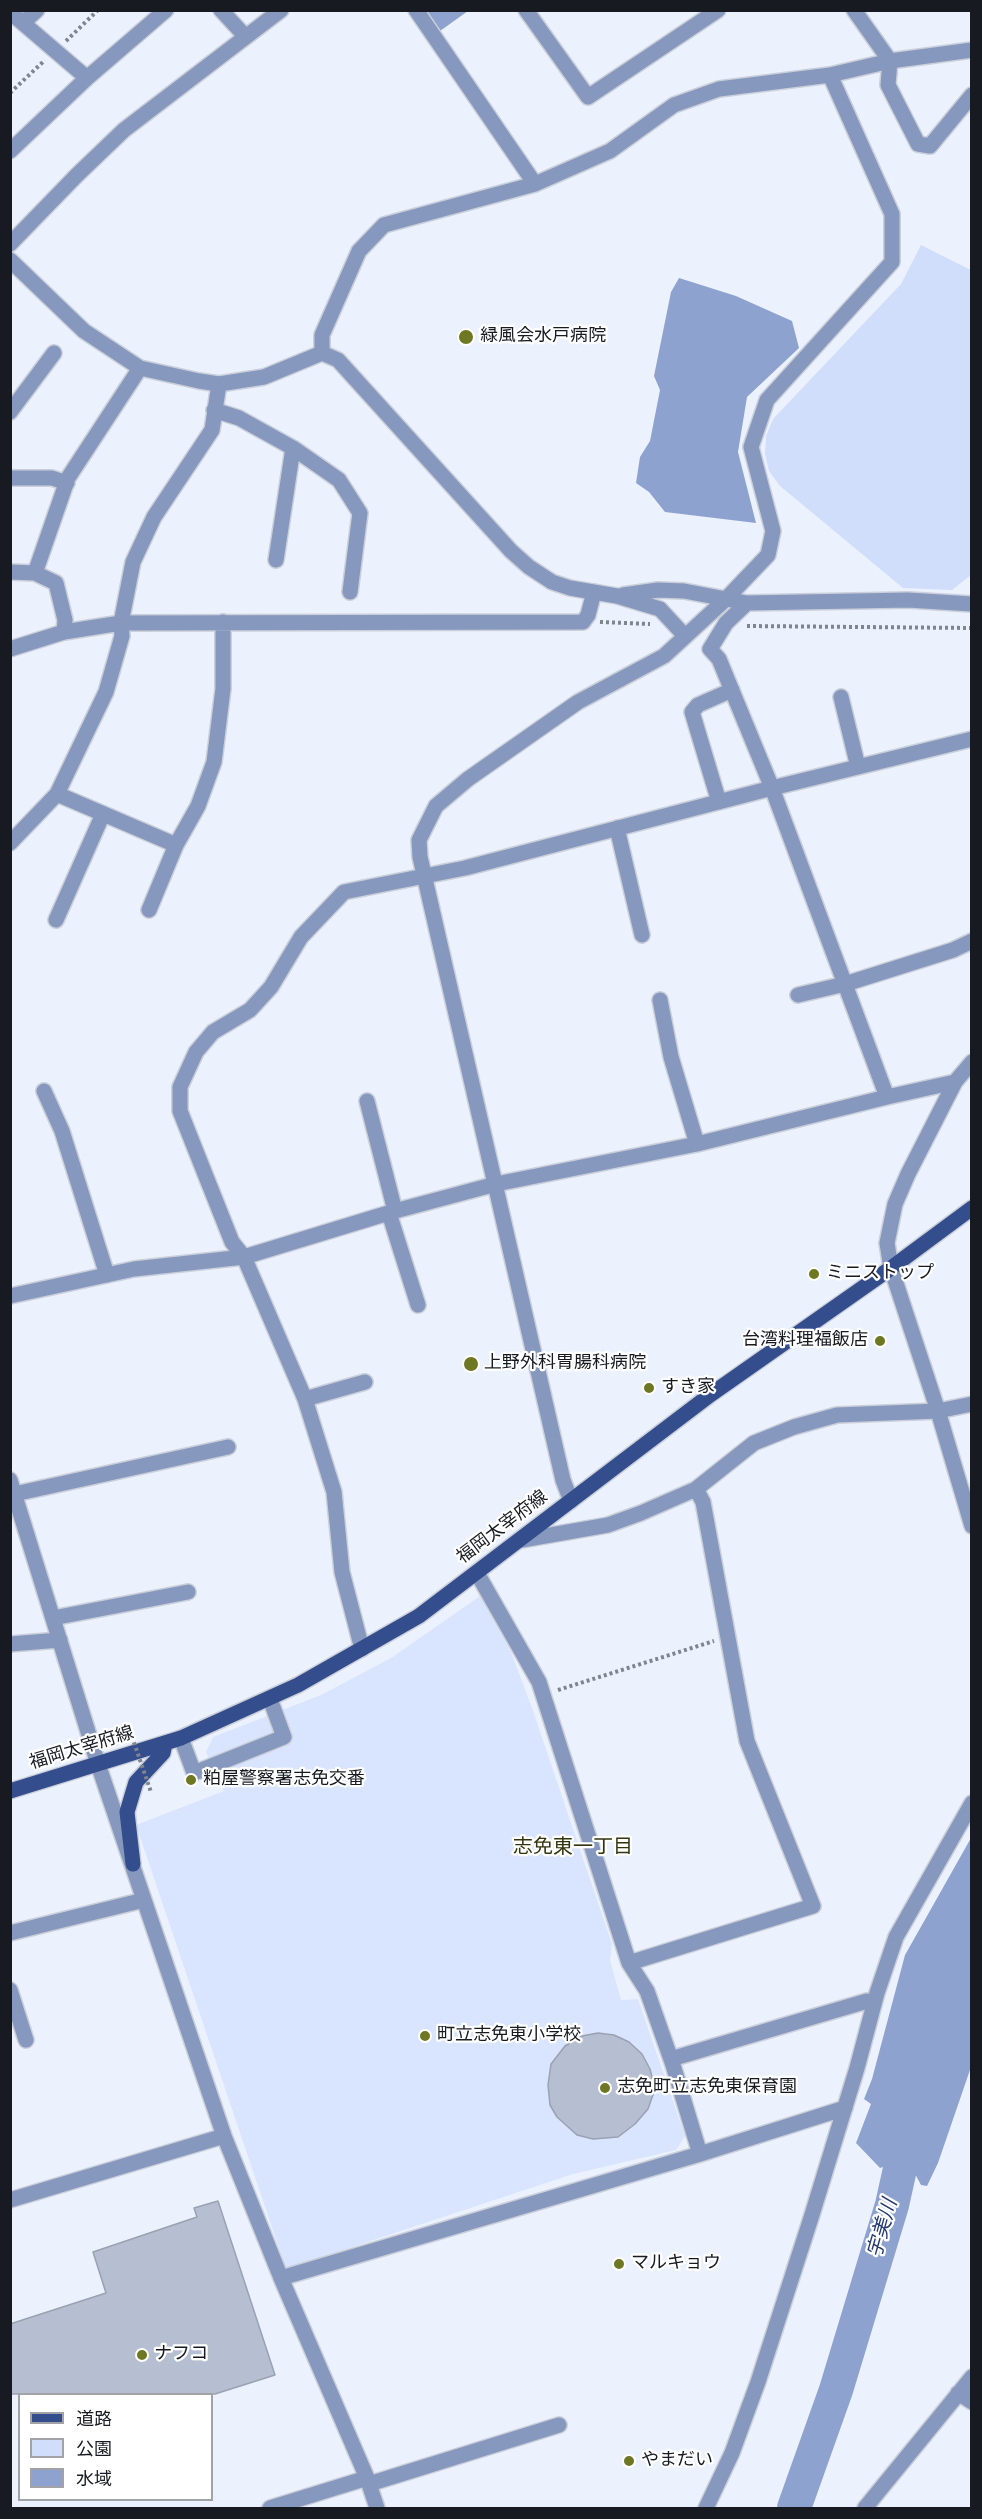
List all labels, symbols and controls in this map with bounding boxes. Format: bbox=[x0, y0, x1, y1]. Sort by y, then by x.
place label: 緑風会水戸病院 bbox=[480, 326, 606, 348]
marker: 緑風会水戸病院 bbox=[457, 328, 475, 346]
place label: ミニストップ bbox=[826, 1263, 934, 1285]
marker: ミニストップ bbox=[807, 1267, 821, 1281]
place label: 台湾料理福飯店 bbox=[742, 1330, 868, 1352]
marker: 台湾料理福飯店 bbox=[873, 1334, 887, 1348]
place label: 上野外科胃腸科病院 bbox=[484, 1353, 646, 1375]
marker: 上野外科胃腸科病院 bbox=[462, 1355, 480, 1373]
place label: すき家 bbox=[661, 1377, 715, 1399]
marker: すき家 bbox=[642, 1381, 656, 1395]
street label: 福岡太宰府線 bbox=[453, 1487, 553, 1569]
street label: 福岡太宰府線 bbox=[27, 1723, 137, 1775]
place label: 粕屋警察署志免交番 bbox=[203, 1769, 365, 1791]
marker: 粕屋警察署志免交番 bbox=[184, 1773, 198, 1787]
district label: 志免東一丁目 bbox=[513, 1837, 633, 1861]
place label: 町立志免東小学校 bbox=[437, 2025, 581, 2047]
marker: 町立志免東小学校 bbox=[418, 2029, 432, 2043]
place label: 志免町立志免東保育園 bbox=[617, 2077, 797, 2099]
marker: 志免町立志免東保育園 bbox=[598, 2081, 612, 2095]
water label: 宇美川 bbox=[864, 2197, 904, 2261]
place label: マルキョウ bbox=[631, 2253, 721, 2275]
marker: マルキョウ bbox=[612, 2257, 626, 2271]
place label: ナフコ bbox=[154, 2344, 208, 2366]
marker: ナフコ bbox=[135, 2348, 149, 2362]
legend bbox=[18, 2393, 213, 2501]
text: 道路 bbox=[76, 2407, 112, 2432]
text: 公園 bbox=[76, 2437, 112, 2462]
place label: やまだい bbox=[641, 2450, 713, 2472]
marker: やまだい bbox=[622, 2454, 636, 2468]
text: 水域 bbox=[76, 2467, 112, 2492]

